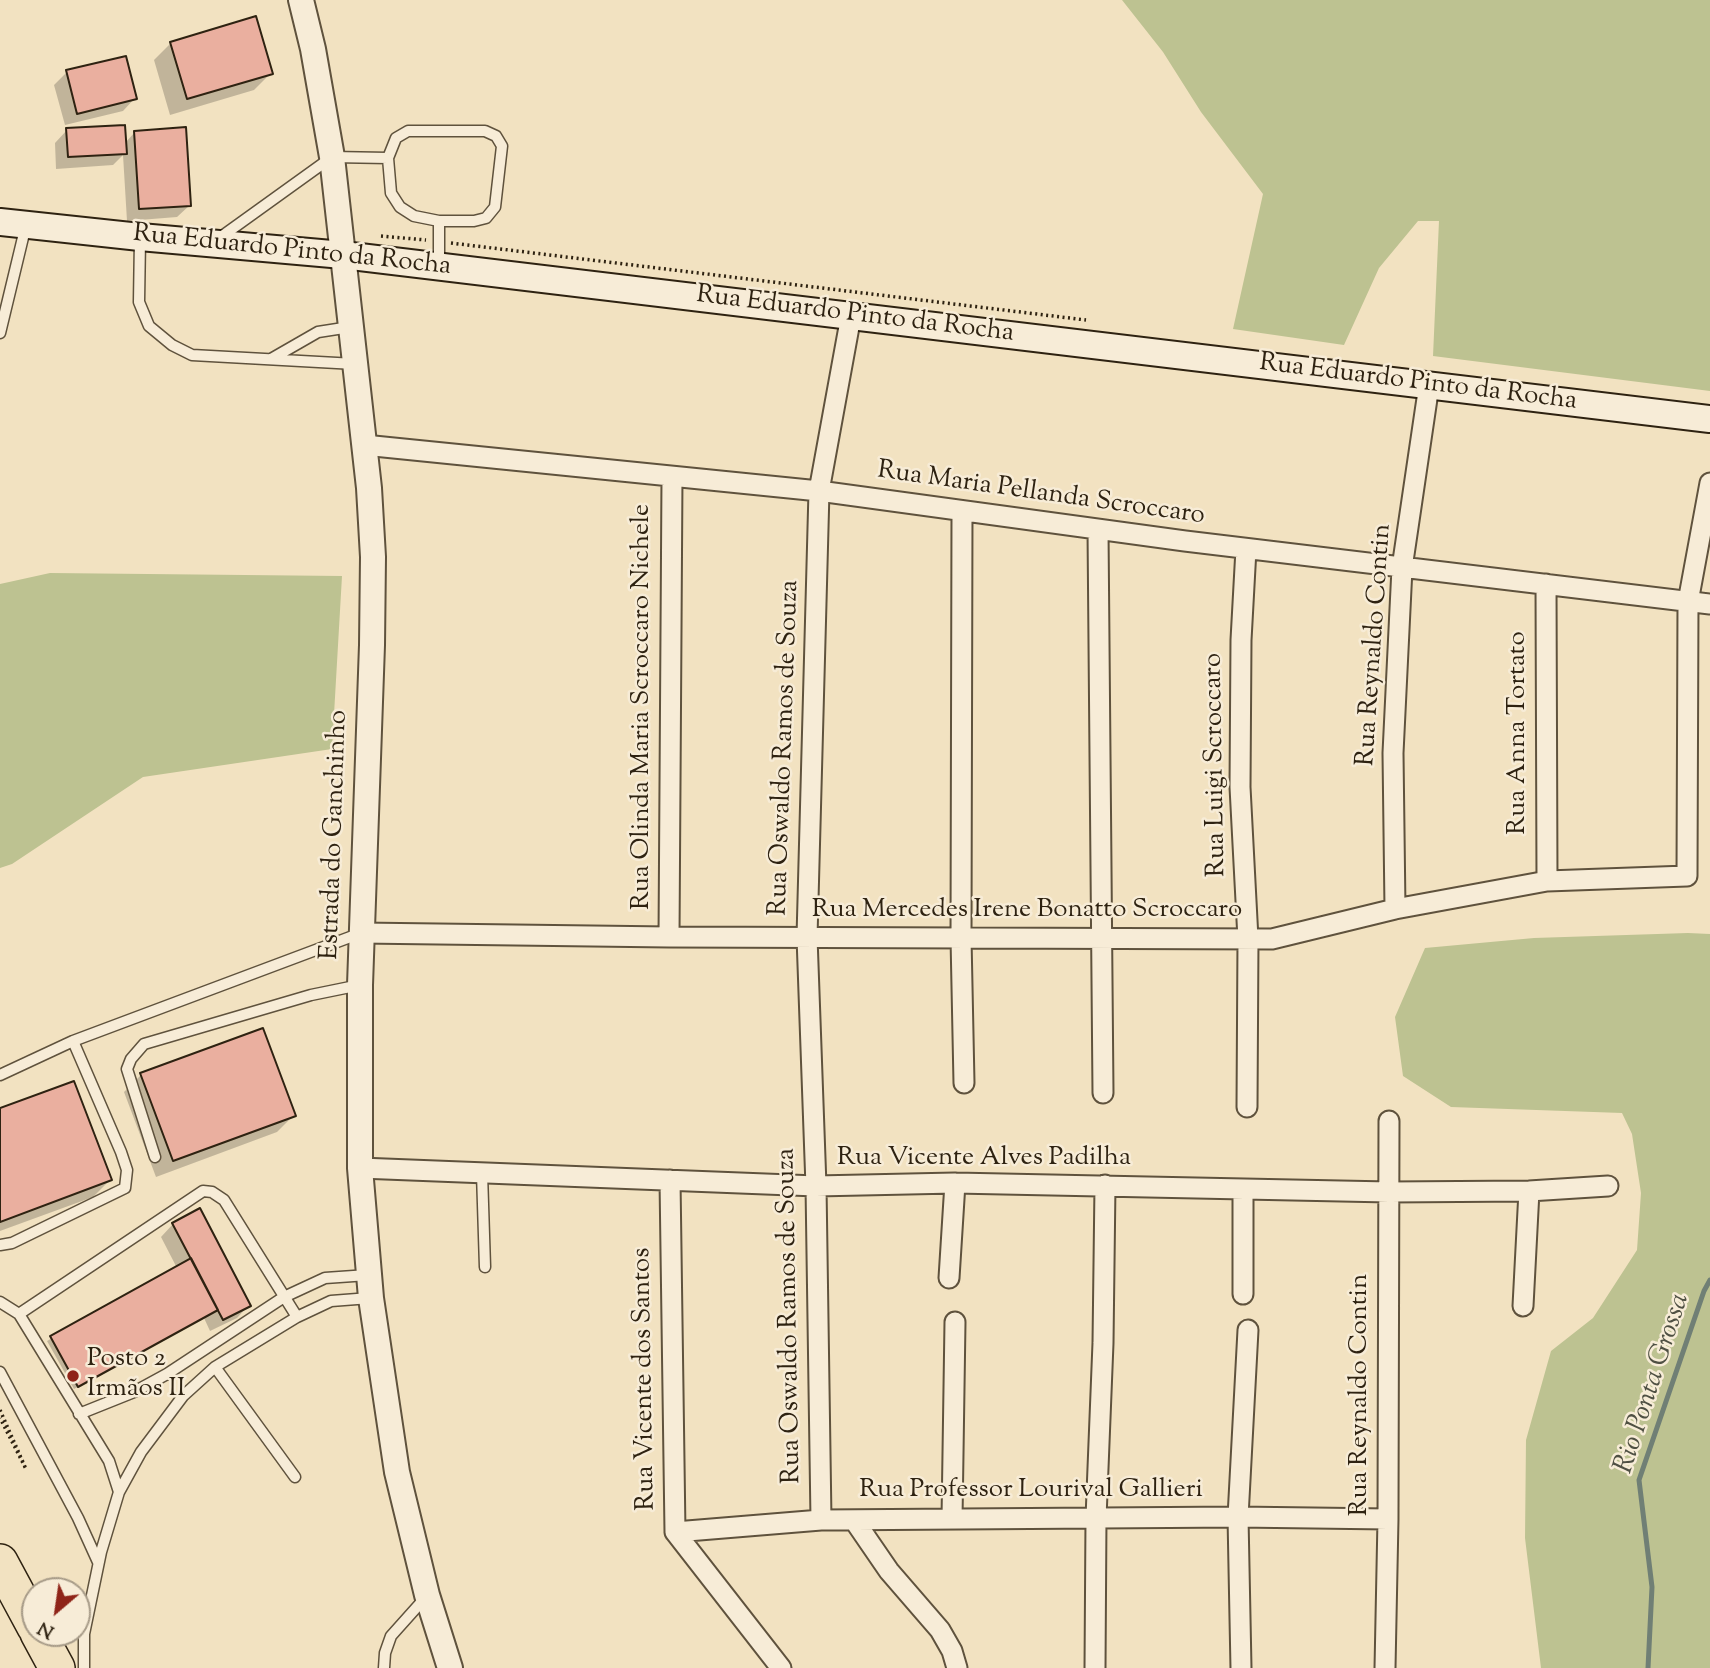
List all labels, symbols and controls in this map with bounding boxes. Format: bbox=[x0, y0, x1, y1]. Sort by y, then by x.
street label: Rua Eduardo Pinto da Rocha bbox=[131, 220, 453, 284]
street label: Rua Eduardo Pinto da Rocha bbox=[694, 281, 1016, 351]
street label: Rua Eduardo Pinto da Rocha bbox=[1257, 349, 1579, 419]
street label: Rua Maria Pellanda Scroccaro bbox=[875, 457, 1207, 533]
street label: Rua Olinda Maria Scroccaro Nichele bbox=[628, 504, 660, 910]
street label: Rua Reynaldo Contin bbox=[1352, 523, 1400, 767]
street label: Rua Oswaldo Ramos de Souza bbox=[765, 580, 807, 916]
street label: Rua Anna Tortato bbox=[1504, 631, 1536, 835]
street label: Rua Luigi Scroccaro bbox=[1199, 653, 1235, 877]
street label: Estrada do Ganchinho bbox=[316, 710, 356, 960]
street label: Rua Mercedes Irene Bonatto Scroccaro bbox=[812, 896, 1242, 928]
street label: Rua Vicente Alves Padilha bbox=[837, 1144, 1131, 1176]
street label: Rua Oswaldo Ramos de Souza bbox=[772, 1148, 810, 1484]
street label: Rua Vicente dos Santos bbox=[628, 1247, 664, 1511]
street label: Rua Reynaldo Contin bbox=[1346, 1274, 1378, 1516]
water label: Rio Ponta Grossa bbox=[1609, 1290, 1699, 1478]
place label: Posto 2 Irmãos II bbox=[87, 1345, 185, 1406]
marker: Posto 2 Irmãos II bbox=[65, 1368, 81, 1384]
street label: Rua Professor Lourival Gallieri bbox=[859, 1476, 1203, 1508]
north arrow bbox=[21, 1577, 91, 1647]
text: N bbox=[33, 1614, 60, 1645]

